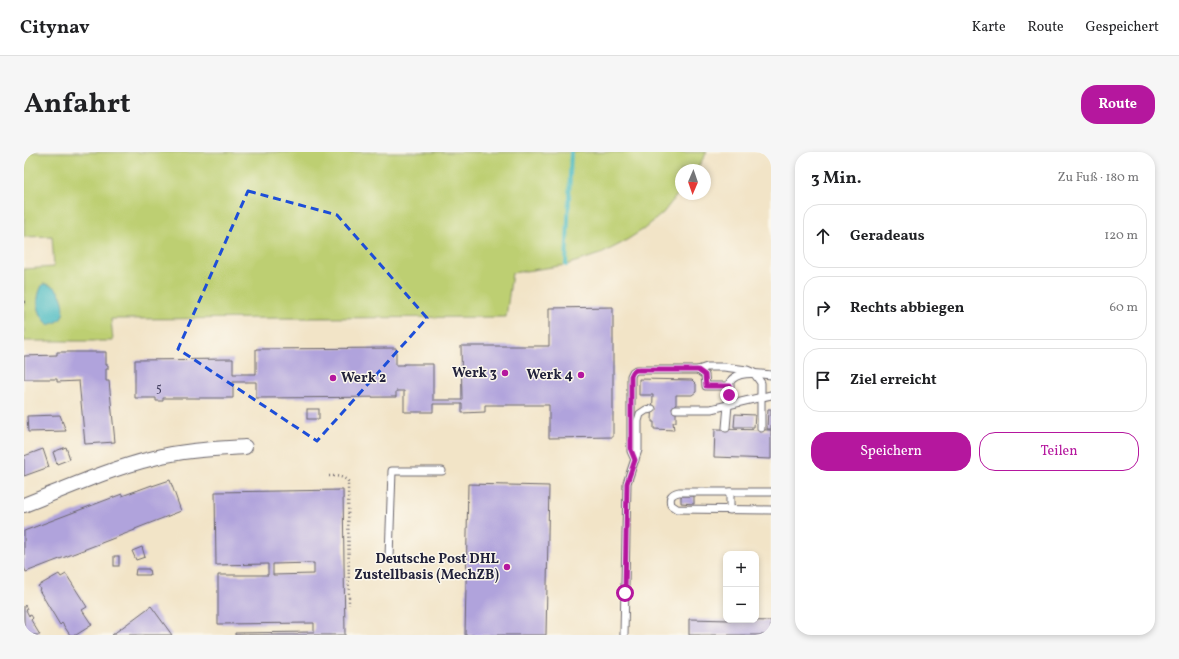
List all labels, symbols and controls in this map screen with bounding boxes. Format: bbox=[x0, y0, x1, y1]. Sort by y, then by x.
text: Citynav bbox=[20, 15, 90, 41]
text: Karte bbox=[972, 18, 1006, 37]
text: Route bbox=[1028, 18, 1064, 37]
text: Gespeichert bbox=[1086, 18, 1159, 37]
text: Anfahrt bbox=[24, 85, 131, 124]
button: Route bbox=[1081, 85, 1155, 124]
north arrow bbox=[675, 164, 711, 200]
text: 3 Min. bbox=[811, 167, 862, 190]
text: Zu Fuß · 180 m bbox=[1058, 169, 1139, 187]
icon: ahead bbox=[812, 225, 834, 247]
text: Geradeaus bbox=[850, 226, 925, 247]
text: 120 m bbox=[1104, 227, 1138, 245]
icon: right bbox=[812, 297, 834, 319]
text: Rechts abbiegen bbox=[850, 298, 965, 319]
text: 60 m bbox=[1110, 299, 1138, 317]
place label: Werk 3 bbox=[452, 364, 497, 383]
place label: Werk 4 bbox=[527, 366, 574, 385]
marker: Werk 3 bbox=[500, 368, 510, 378]
place label: Werk 2 bbox=[341, 369, 386, 388]
icon: arrive bbox=[812, 369, 834, 391]
marker: Werk 4 bbox=[576, 370, 586, 380]
text: Ziel erreicht bbox=[850, 370, 937, 391]
marker: Werk 2 bbox=[328, 373, 338, 383]
house number: 5 bbox=[156, 381, 162, 397]
route end bbox=[720, 386, 738, 404]
button: Speichern bbox=[811, 432, 971, 471]
button: Teilen bbox=[979, 432, 1139, 471]
place label: Deutsche Post DHL Zustellbasis (MechZB) bbox=[354, 550, 500, 585]
map controls bbox=[723, 551, 759, 623]
button: + bbox=[723, 551, 759, 587]
marker: Deutsche Post DHL Zustellbasis (MechZB) bbox=[502, 562, 512, 572]
route start bbox=[616, 584, 634, 602]
button: − bbox=[723, 587, 759, 623]

